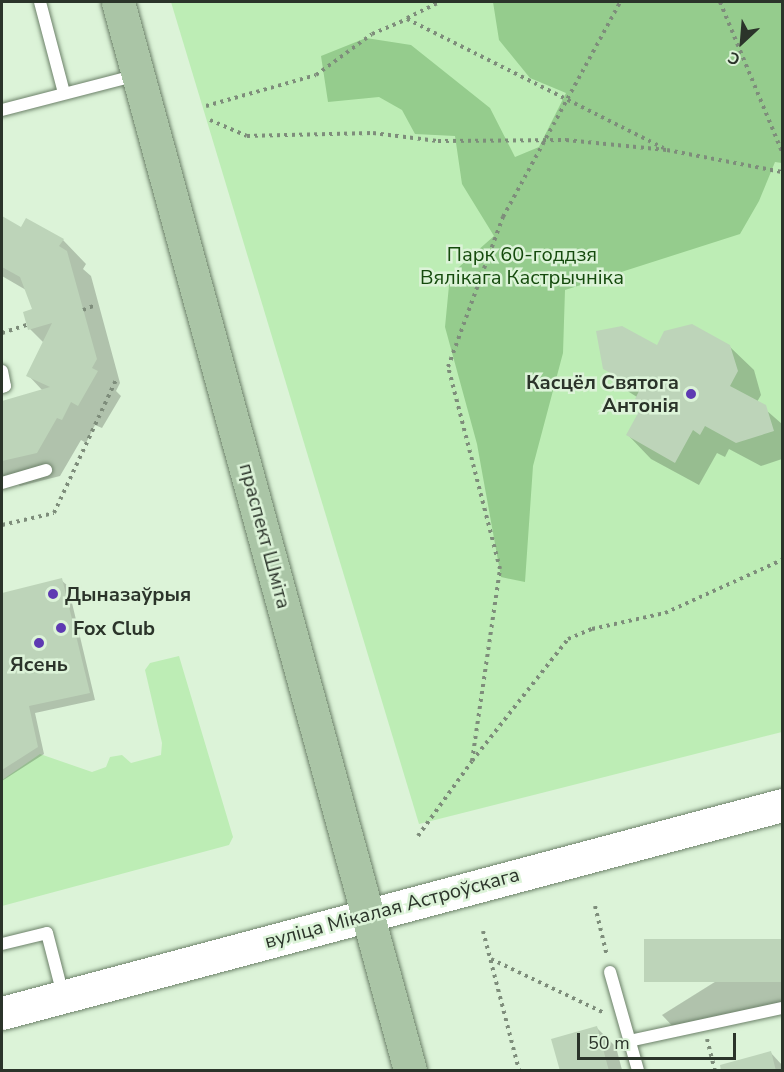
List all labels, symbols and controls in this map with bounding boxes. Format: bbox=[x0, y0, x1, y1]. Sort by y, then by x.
north arrow bbox=[712, 12, 772, 72]
text: С bbox=[724, 46, 744, 70]
park label: Парк 60-годдзя Вялікага Кастрычніка bbox=[420, 242, 624, 289]
place label: Касцёл Святога Антонія bbox=[526, 371, 679, 418]
marker: Касцёл Святога Антонія bbox=[684, 387, 698, 401]
street label: праспект Шміта bbox=[234, 461, 296, 611]
place label: Дыназаўрыя bbox=[65, 582, 191, 606]
marker: Дыназаўрыя bbox=[46, 587, 60, 601]
place label: Fox Club bbox=[73, 616, 155, 640]
marker: Fox Club bbox=[54, 621, 68, 635]
marker: Ясень bbox=[32, 636, 46, 650]
place label: Ясень bbox=[10, 652, 68, 676]
street label: вуліца Мікалая Астроўскага bbox=[262, 862, 522, 954]
scale bar bbox=[580, 1021, 739, 1059]
text: 50 m bbox=[588, 1031, 630, 1055]

